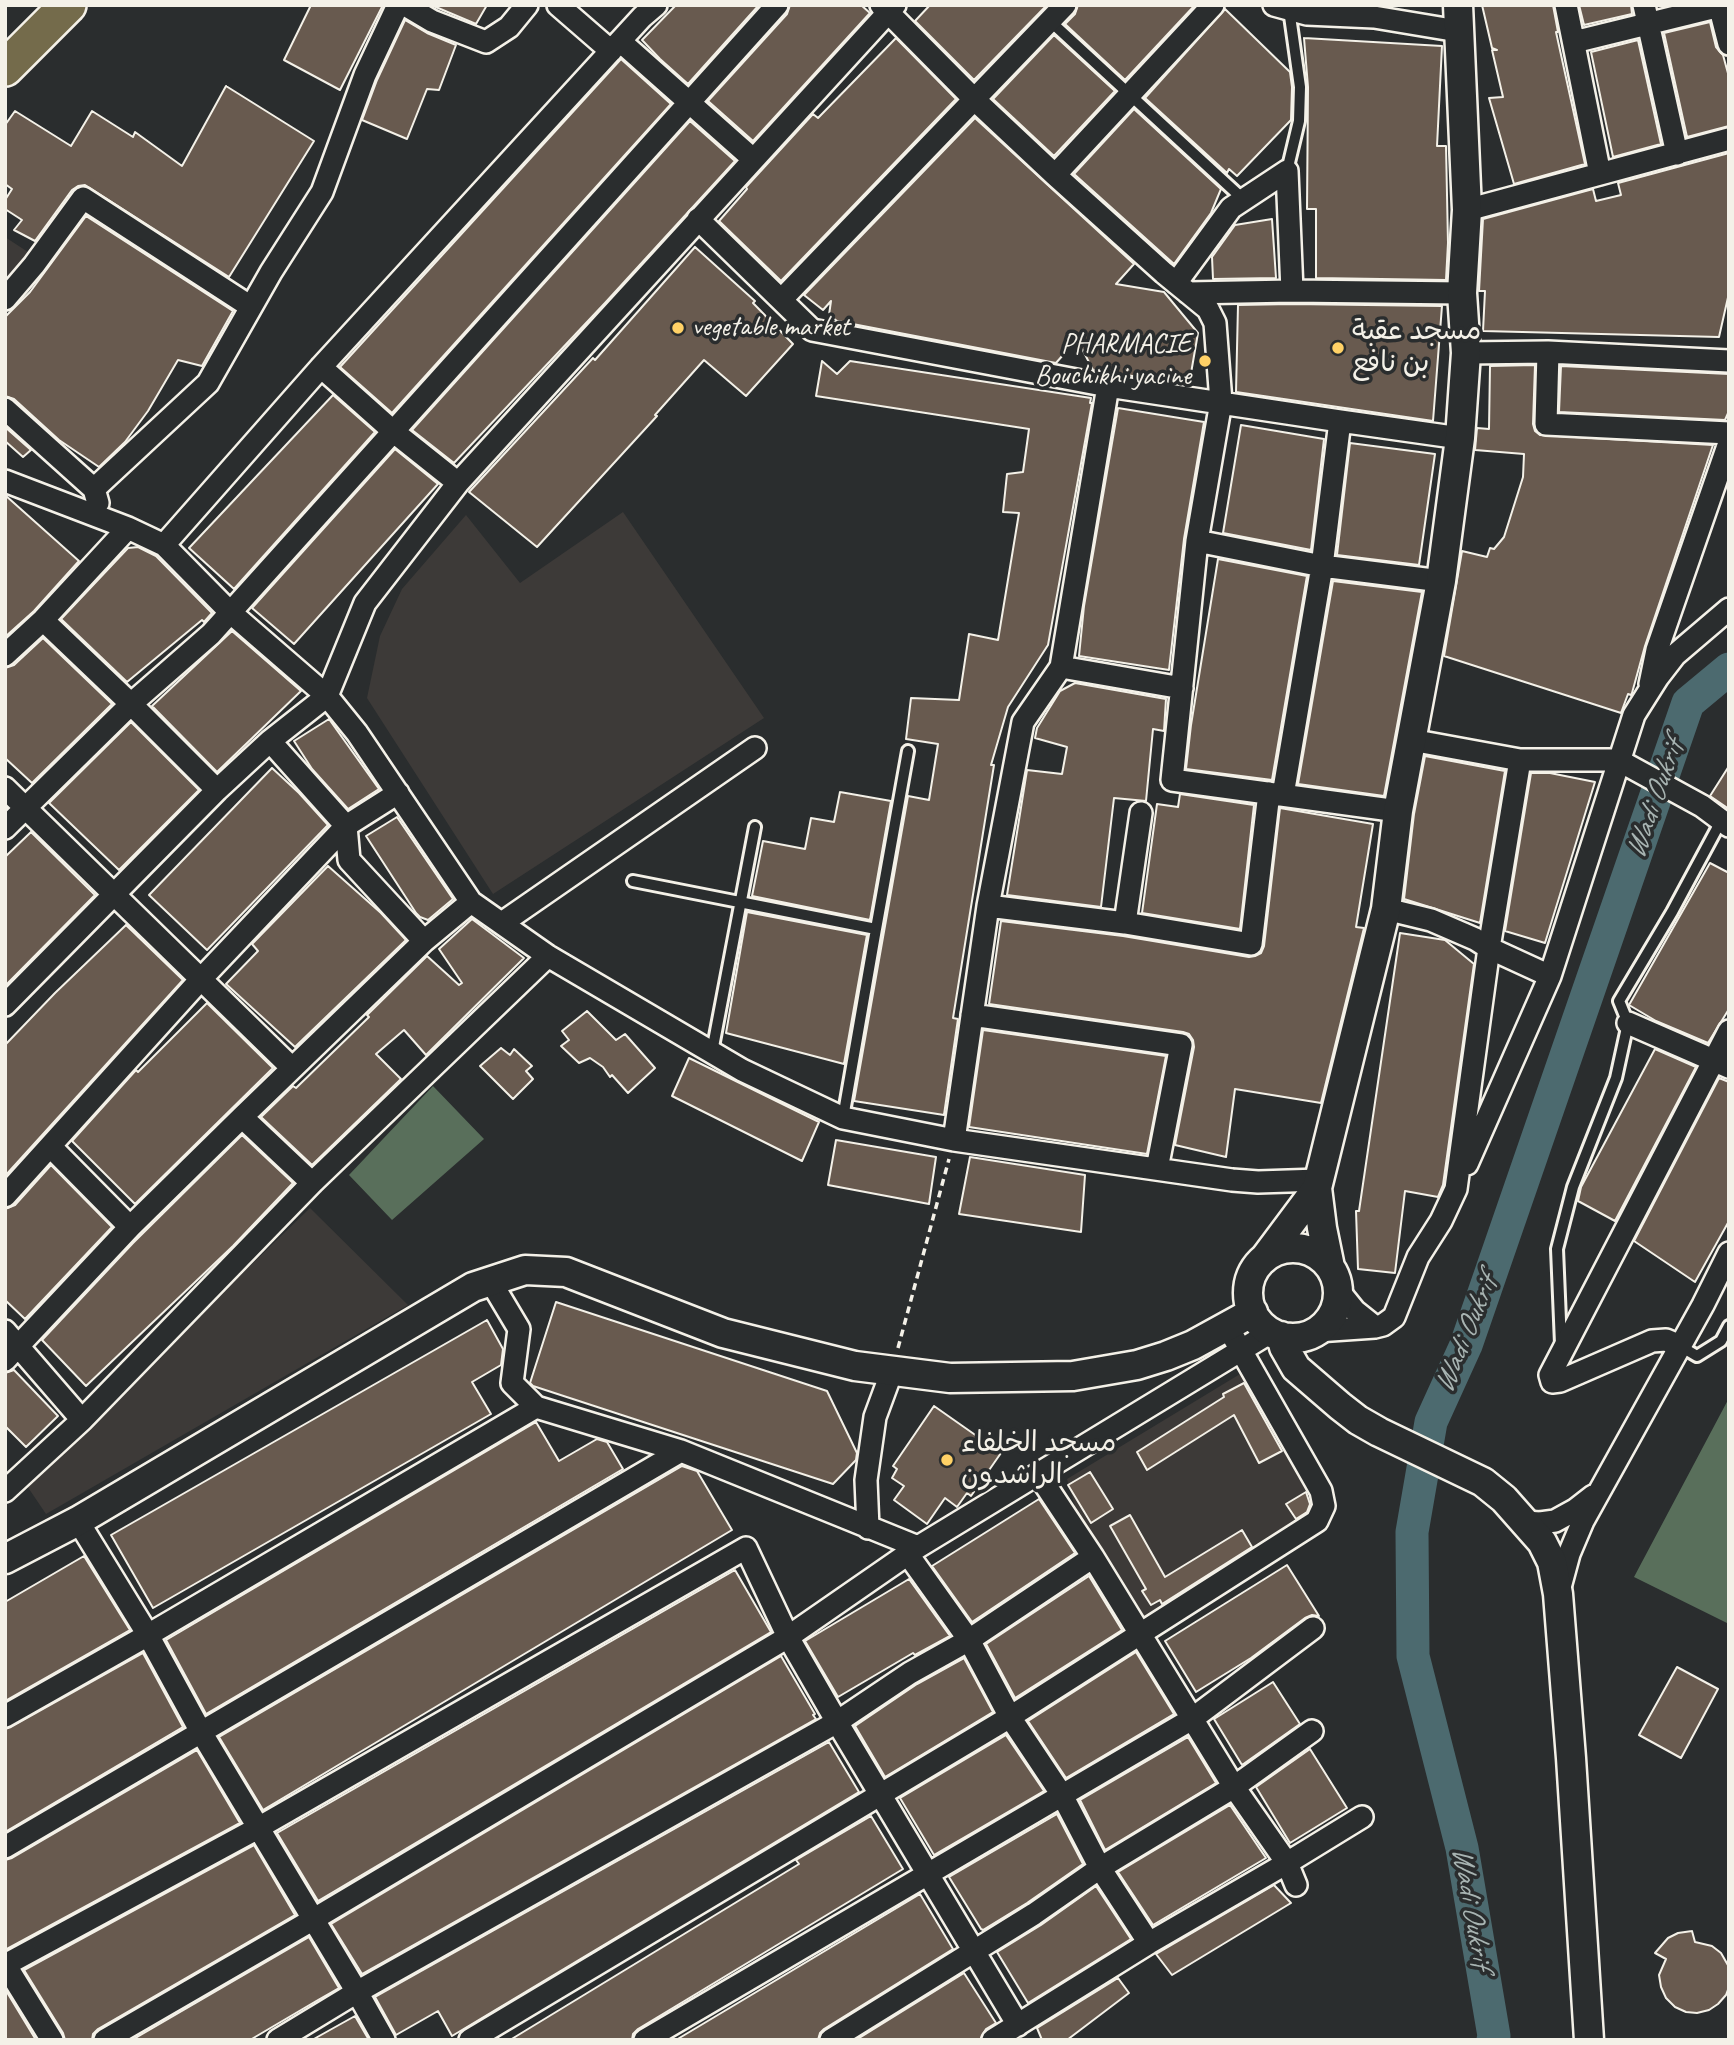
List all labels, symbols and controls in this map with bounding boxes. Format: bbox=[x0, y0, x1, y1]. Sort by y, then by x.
place label: vegetable market bbox=[692, 311, 850, 345]
place label: مسجد عقبة بن نافع bbox=[1352, 315, 1481, 381]
marker: vegetable market bbox=[670, 320, 686, 336]
place label: PHARMACIE Bouchikhi yacine bbox=[1035, 328, 1191, 394]
marker: مسجد عقبة بن نافع bbox=[1330, 340, 1346, 356]
marker: PHARMACIE Bouchikhi yacine bbox=[1197, 353, 1213, 369]
water label: Wadi Oukrif bbox=[1618, 737, 1692, 863]
water label: Wadi Oukrif bbox=[1427, 1272, 1505, 1398]
place label: مسجد الخلفاء الراشدون bbox=[961, 1427, 1116, 1493]
marker: مسجد الخلفاء الراشدون bbox=[939, 1452, 955, 1468]
water label: Wadi Oukrif bbox=[1443, 1844, 1499, 1970]

